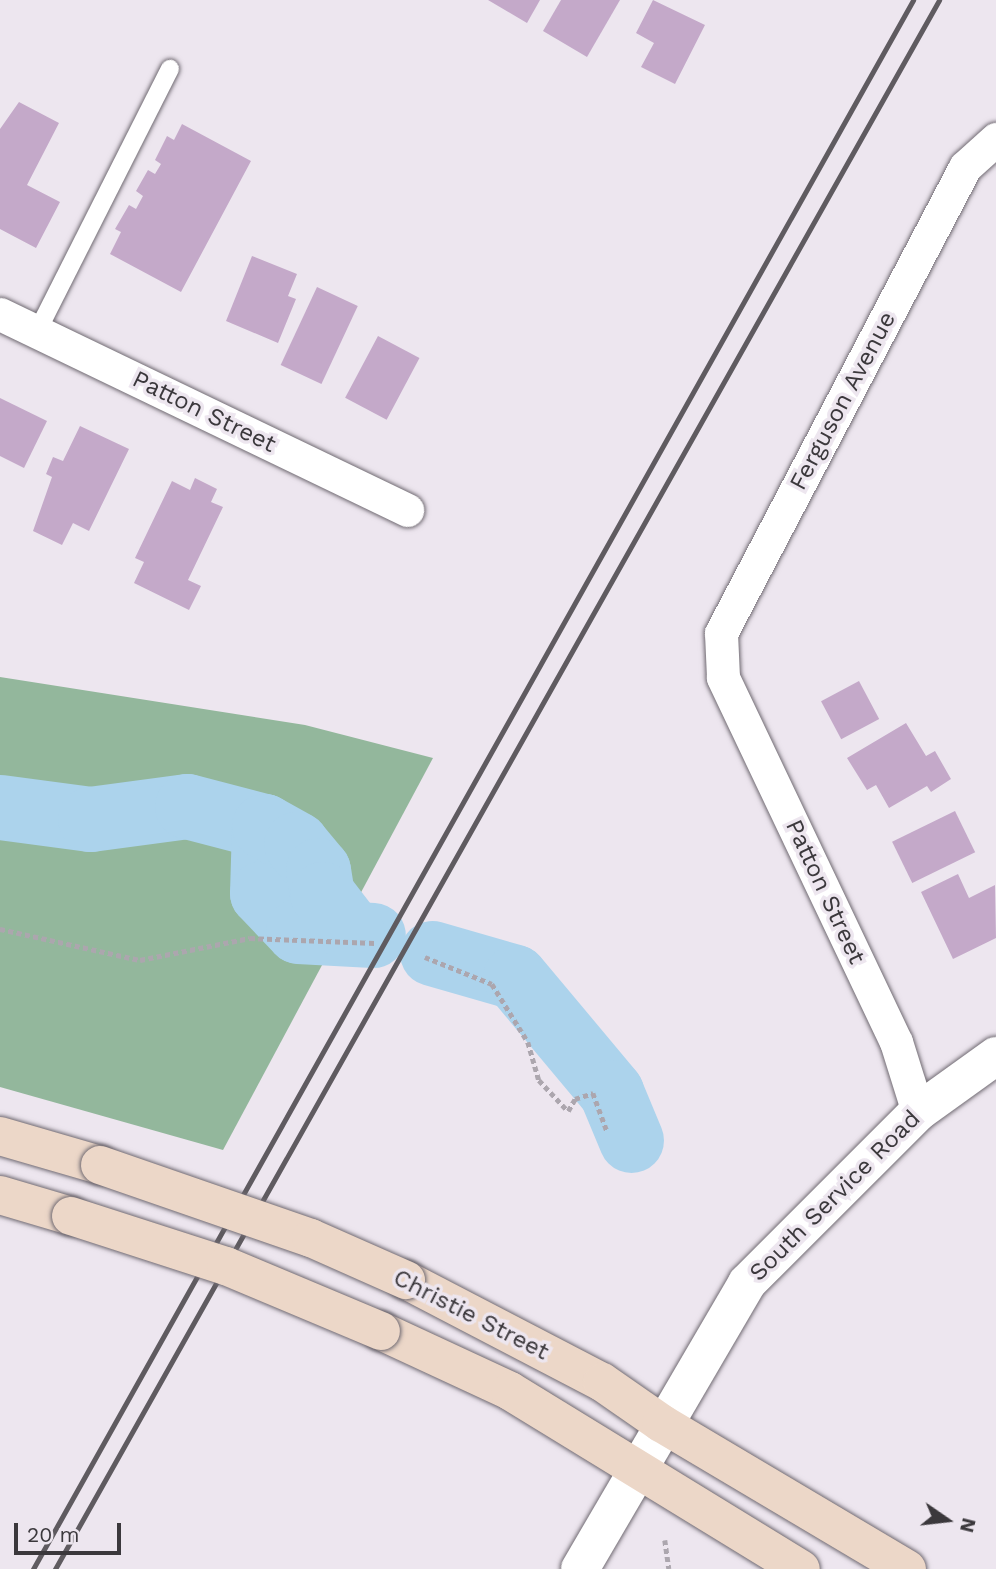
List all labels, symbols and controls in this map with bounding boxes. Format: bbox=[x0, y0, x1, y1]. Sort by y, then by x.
street label: Ferguson Avenue bbox=[784, 306, 902, 496]
street label: Patton Street bbox=[128, 365, 280, 459]
street label: Patton Street bbox=[779, 815, 871, 969]
street label: South Service Road bbox=[744, 1105, 926, 1287]
street label: Christie Street bbox=[388, 1263, 554, 1367]
north arrow bbox=[912, 1485, 982, 1555]
scale bar bbox=[18, 1510, 124, 1554]
text: N bbox=[955, 1516, 981, 1535]
text: 20 m bbox=[27, 1522, 79, 1547]

